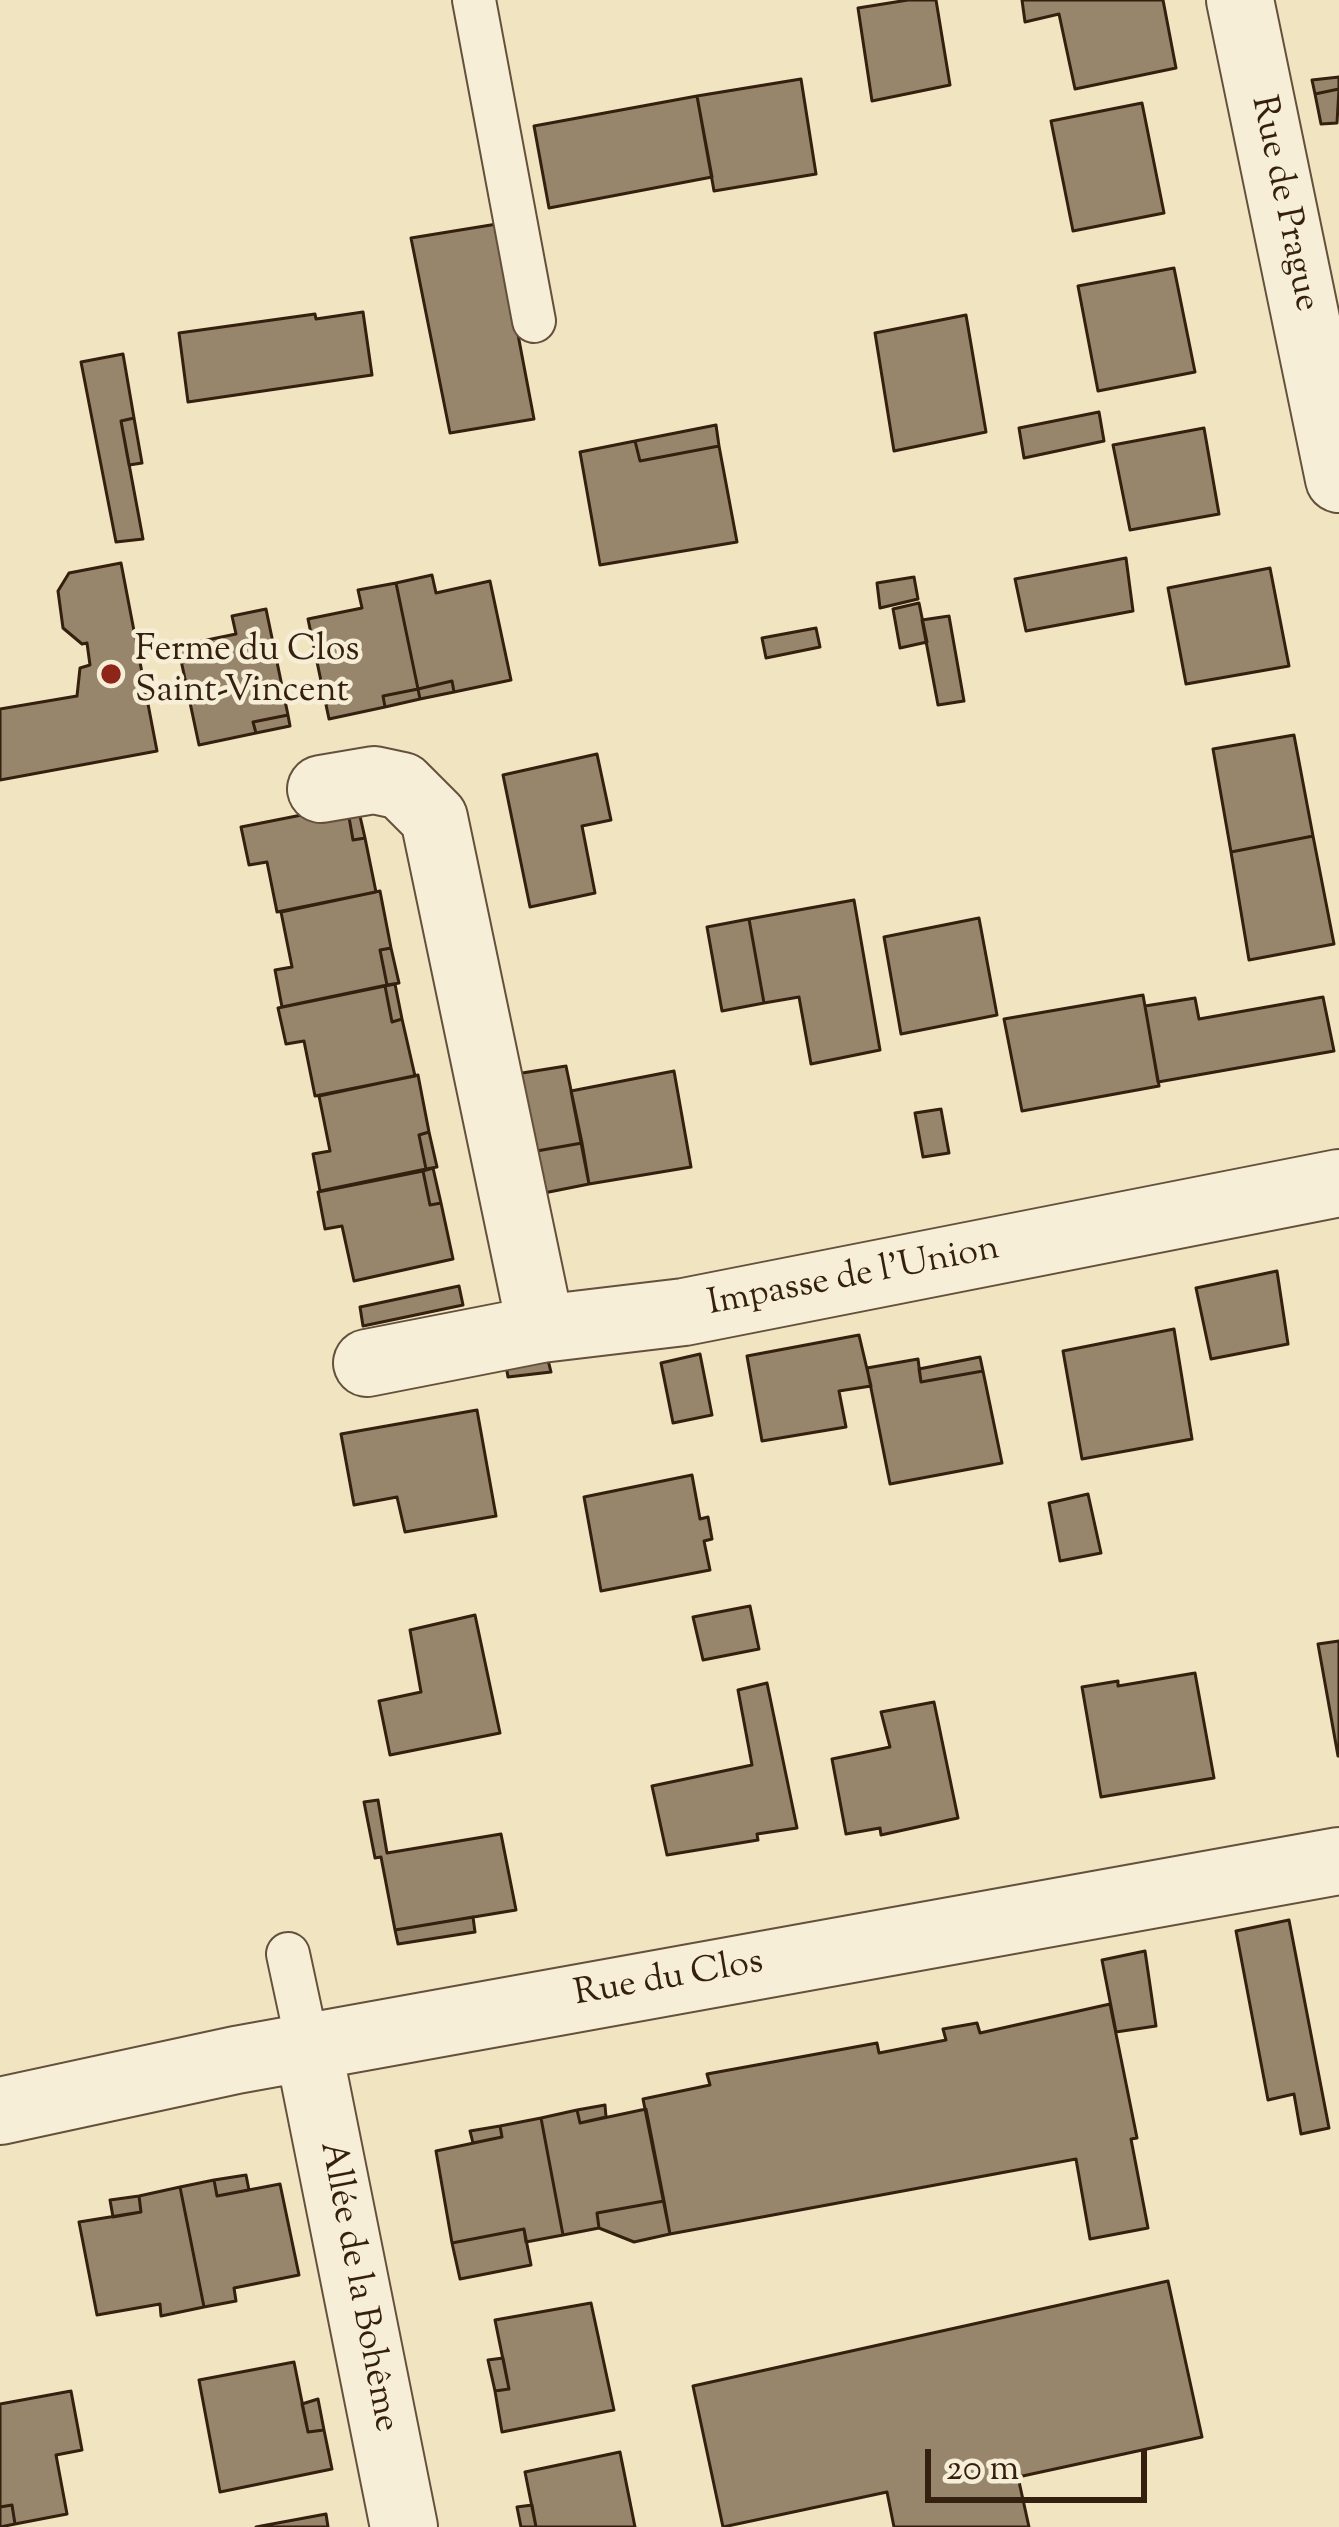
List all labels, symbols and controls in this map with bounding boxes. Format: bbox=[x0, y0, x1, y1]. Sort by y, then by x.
street label: Rue de Prague bbox=[1238, 92, 1326, 316]
place label: Ferme du Clos Saint-Vincent bbox=[135, 631, 359, 716]
marker: Ferme du Clos Saint-Vincent bbox=[98, 661, 124, 687]
street label: Impasse de l'Union bbox=[705, 1230, 1003, 1328]
street label: Rue du Clos bbox=[571, 1943, 767, 2019]
street label: Allée de la Bohême bbox=[307, 2138, 405, 2436]
scale bar bbox=[931, 2425, 1153, 2499]
text: 20 m bbox=[946, 2444, 1019, 2496]

